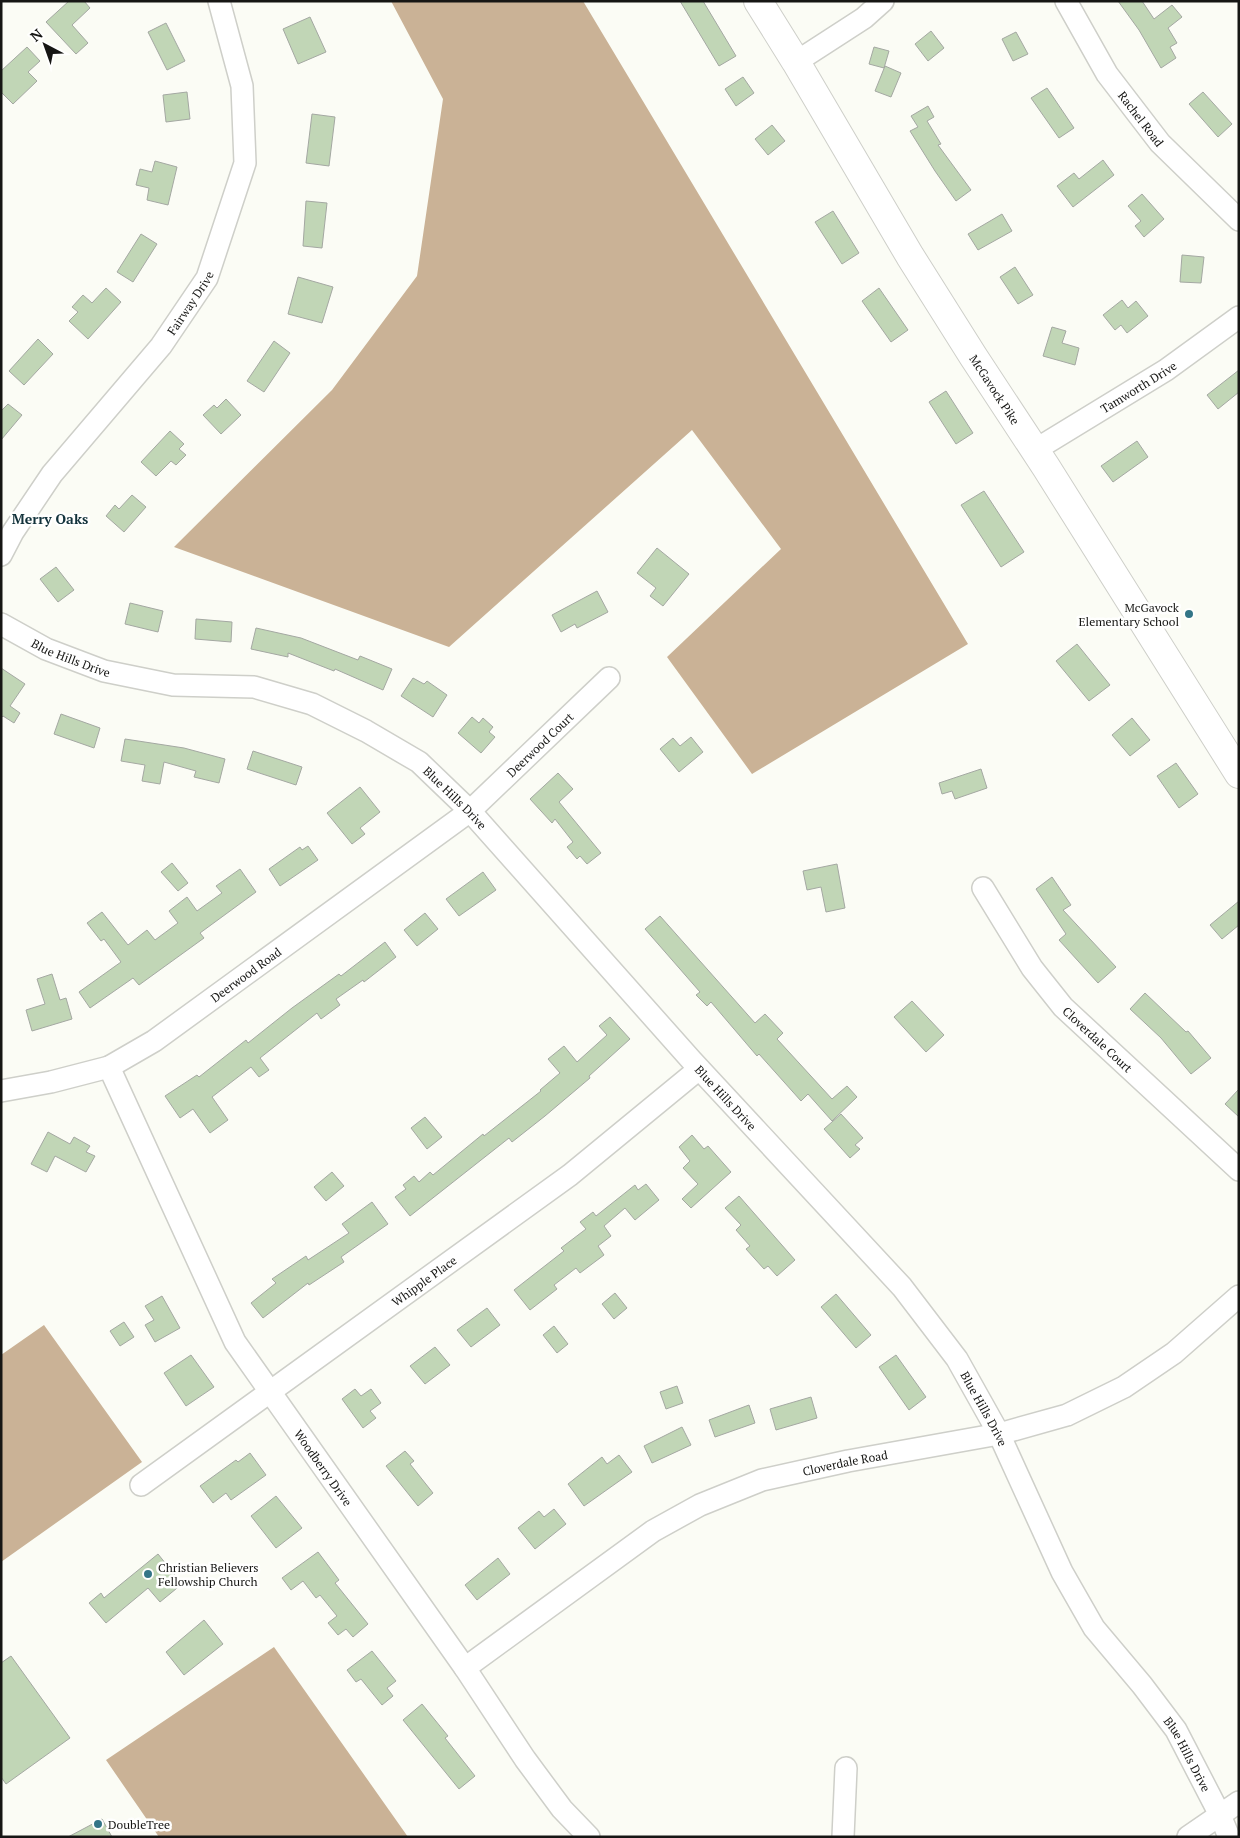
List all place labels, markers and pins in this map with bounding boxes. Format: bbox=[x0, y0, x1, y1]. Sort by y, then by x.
place label: McGavock Elementary School bbox=[1079, 600, 1180, 629]
marker: McGavock Elementary School bbox=[1183, 608, 1195, 620]
place label: Christian Believers Fellowship Church bbox=[158, 1560, 259, 1589]
marker: Christian Believers Fellowship Church bbox=[142, 1568, 154, 1580]
place label: DoubleTree bbox=[108, 1817, 170, 1832]
marker: DoubleTree bbox=[92, 1818, 104, 1830]

